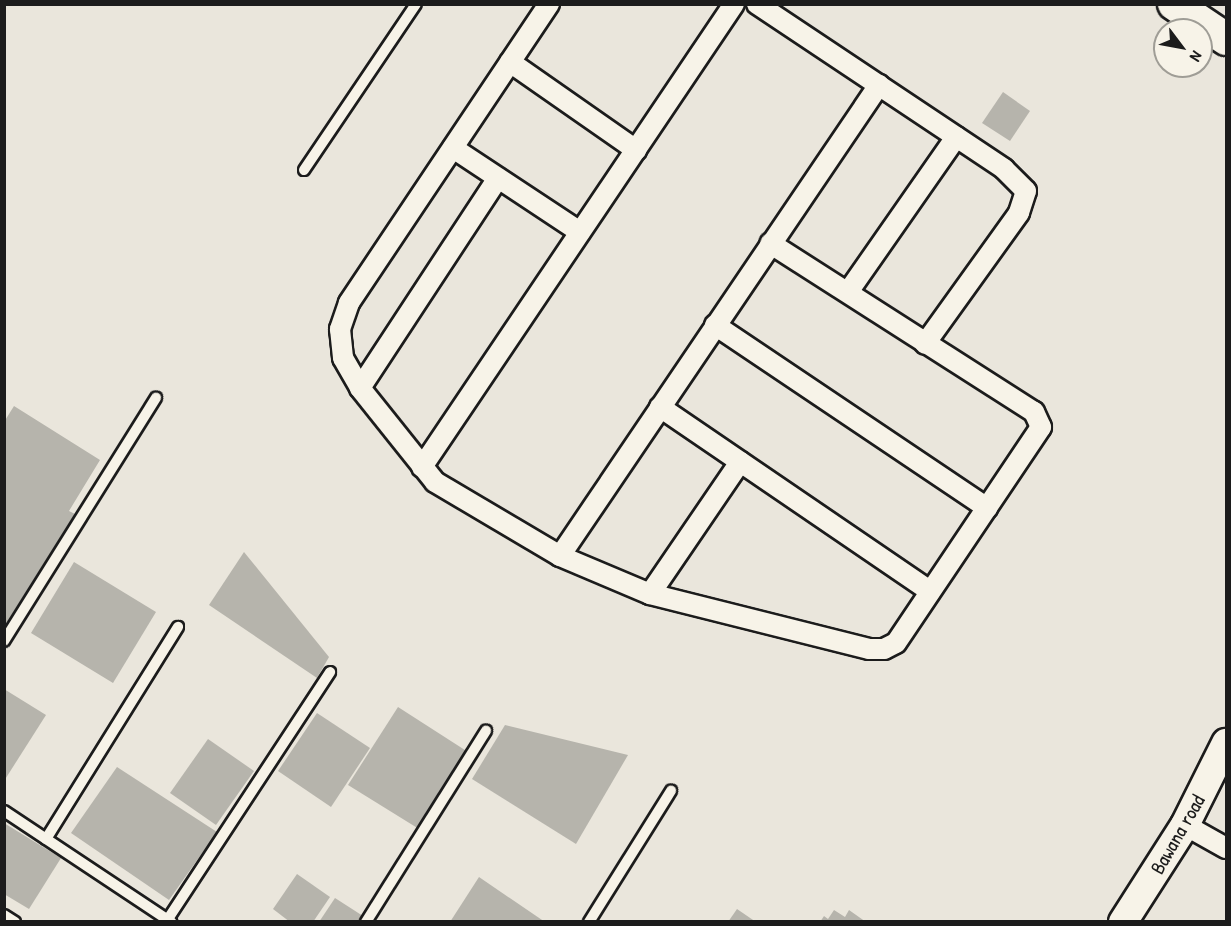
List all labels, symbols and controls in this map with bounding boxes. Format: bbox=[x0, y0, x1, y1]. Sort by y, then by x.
north arrow bbox=[1153, 18, 1213, 78]
text: N bbox=[1185, 47, 1208, 66]
street label: Bawana road bbox=[1145, 790, 1209, 878]

